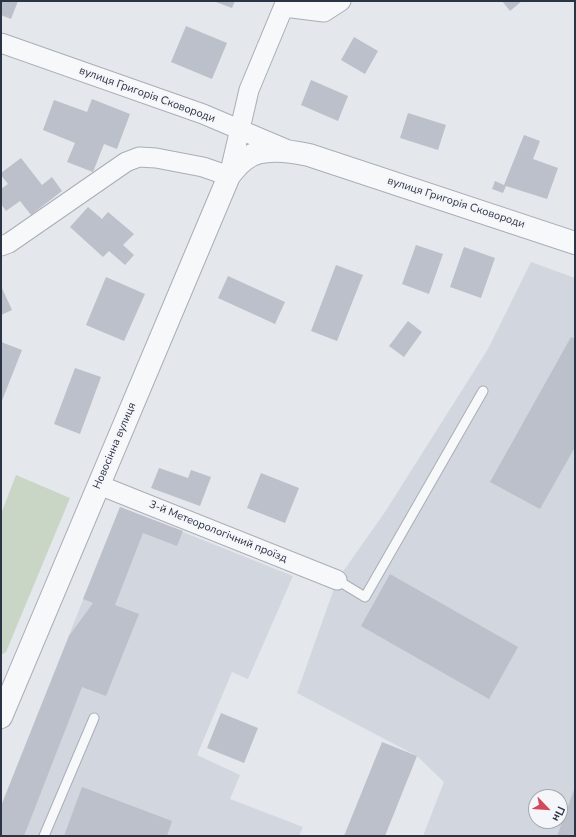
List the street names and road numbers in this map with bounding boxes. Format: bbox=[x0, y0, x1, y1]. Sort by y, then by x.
street label: вулиця Григорія Сковороди bbox=[77, 64, 217, 126]
street label: вулиця Григорія Сковороди bbox=[386, 174, 526, 232]
street label: Новосінна вулиця bbox=[91, 401, 139, 491]
street label: 3-й Метеорологічний проїзд bbox=[147, 498, 289, 566]

